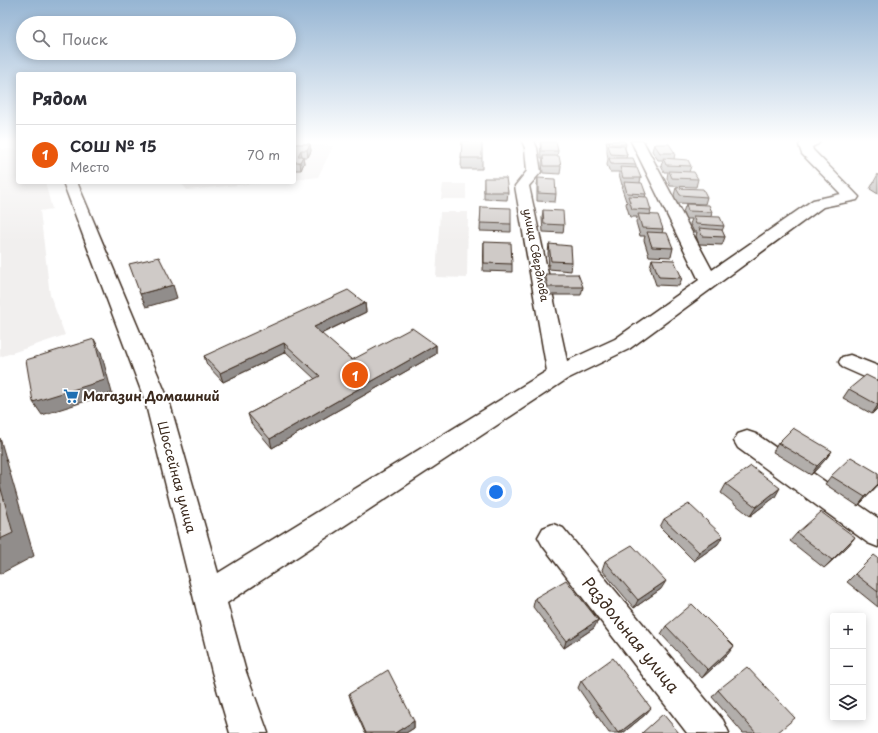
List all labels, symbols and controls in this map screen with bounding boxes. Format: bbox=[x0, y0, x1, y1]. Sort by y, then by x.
search box bbox=[16, 16, 296, 60]
icon: search bbox=[30, 27, 52, 49]
text: Поиск bbox=[62, 27, 108, 50]
text: Рядом bbox=[32, 85, 87, 111]
text: СОШ № 15 bbox=[70, 134, 157, 157]
text: 1 bbox=[42, 145, 48, 164]
text: 70 m bbox=[247, 145, 280, 164]
text: Место bbox=[70, 157, 110, 176]
street label: улица Свердлова bbox=[519, 207, 554, 303]
pin: 1 bbox=[342, 360, 368, 390]
place label: Магазин Домашний bbox=[83, 386, 220, 405]
supermarket icon: Магазин Домашний bbox=[62, 387, 80, 405]
street label: Шоссейная улица bbox=[153, 419, 202, 536]
your location bbox=[486, 482, 506, 502]
street label: Раздольная улица bbox=[577, 571, 686, 697]
map controls bbox=[830, 613, 866, 721]
button: + bbox=[830, 613, 866, 649]
button: − bbox=[830, 649, 866, 685]
button: layers bbox=[830, 685, 866, 721]

